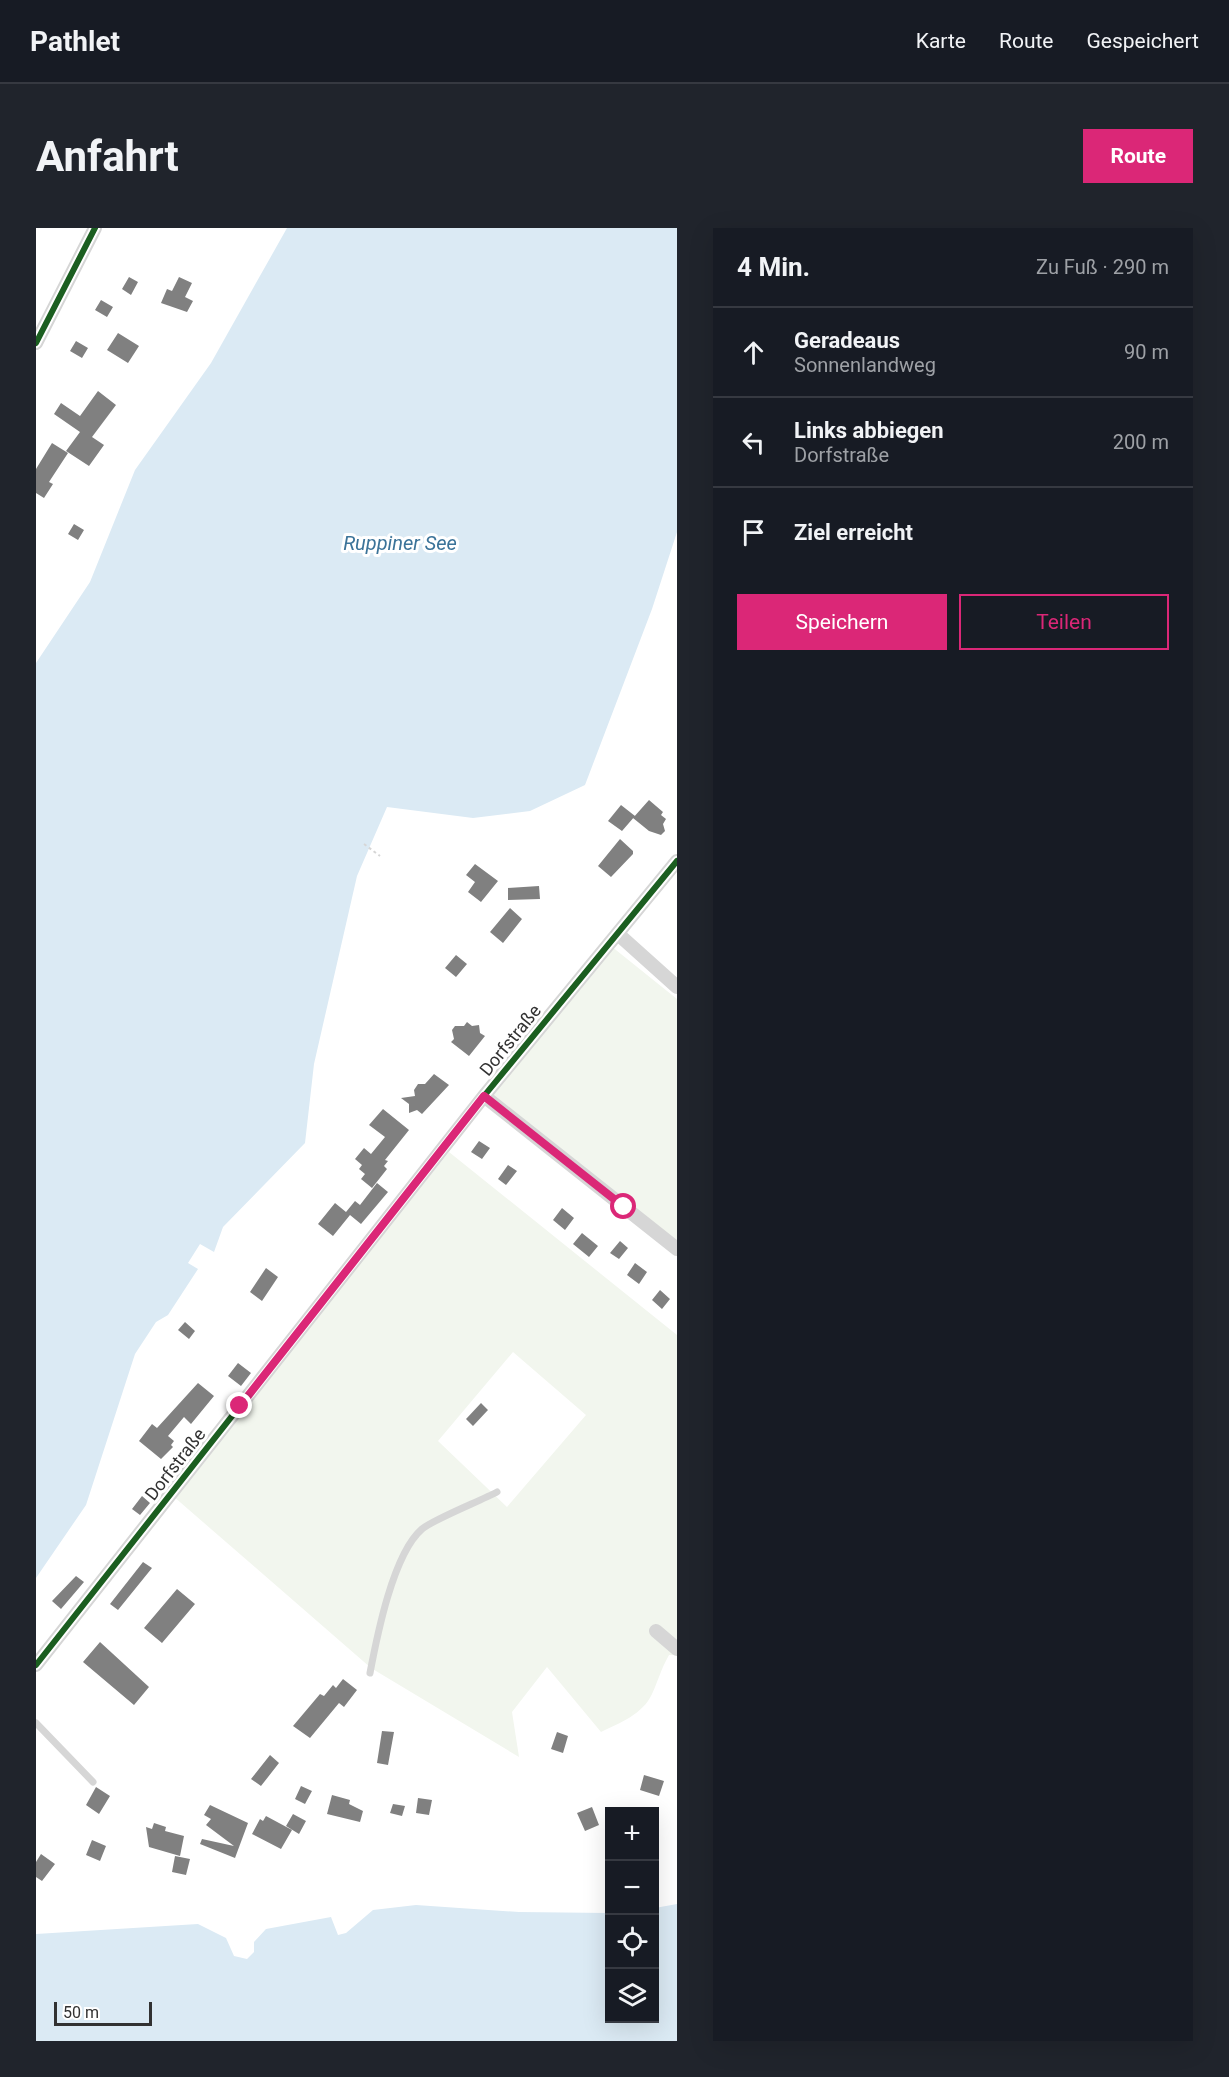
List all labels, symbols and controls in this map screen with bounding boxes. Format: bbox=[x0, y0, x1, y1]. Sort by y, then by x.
text: Pathlet bbox=[30, 25, 120, 58]
text: Karte bbox=[916, 29, 966, 53]
text: Route bbox=[999, 29, 1053, 53]
text: Gespeichert bbox=[1086, 29, 1199, 53]
button: Route bbox=[1083, 129, 1193, 183]
text: Anfahrt bbox=[36, 132, 179, 181]
text: 4 Min. bbox=[737, 252, 810, 282]
text: Zu Fuß · 290 m bbox=[1036, 255, 1169, 279]
text: Geradeaus bbox=[794, 328, 900, 353]
icon: ahead bbox=[737, 336, 770, 369]
text: 90 m bbox=[1124, 340, 1169, 364]
text: Sonnenlandweg bbox=[794, 353, 936, 377]
text: Links abbiegen bbox=[794, 418, 944, 443]
icon: left bbox=[737, 426, 770, 459]
text: 200 m bbox=[1113, 430, 1169, 454]
text: Dorfstraße bbox=[794, 443, 889, 467]
icon: arrive bbox=[737, 516, 770, 549]
text: Ziel erreicht bbox=[794, 520, 913, 545]
water label: Ruppiner See bbox=[343, 531, 457, 555]
button: Speichern bbox=[737, 594, 947, 650]
button: Teilen bbox=[959, 594, 1169, 650]
street label: Dorfstraße bbox=[475, 1000, 545, 1080]
route start bbox=[610, 1193, 636, 1219]
route end bbox=[226, 1392, 252, 1418]
street label: Dorfstraße bbox=[140, 1424, 210, 1504]
map controls bbox=[605, 1807, 659, 2023]
button: + bbox=[605, 1807, 659, 1861]
button: − bbox=[605, 1861, 659, 1915]
button: locate bbox=[605, 1915, 659, 1969]
button: layers bbox=[605, 1969, 659, 2023]
scale bar bbox=[54, 1999, 152, 2026]
text: 50 m bbox=[63, 2003, 99, 2022]

